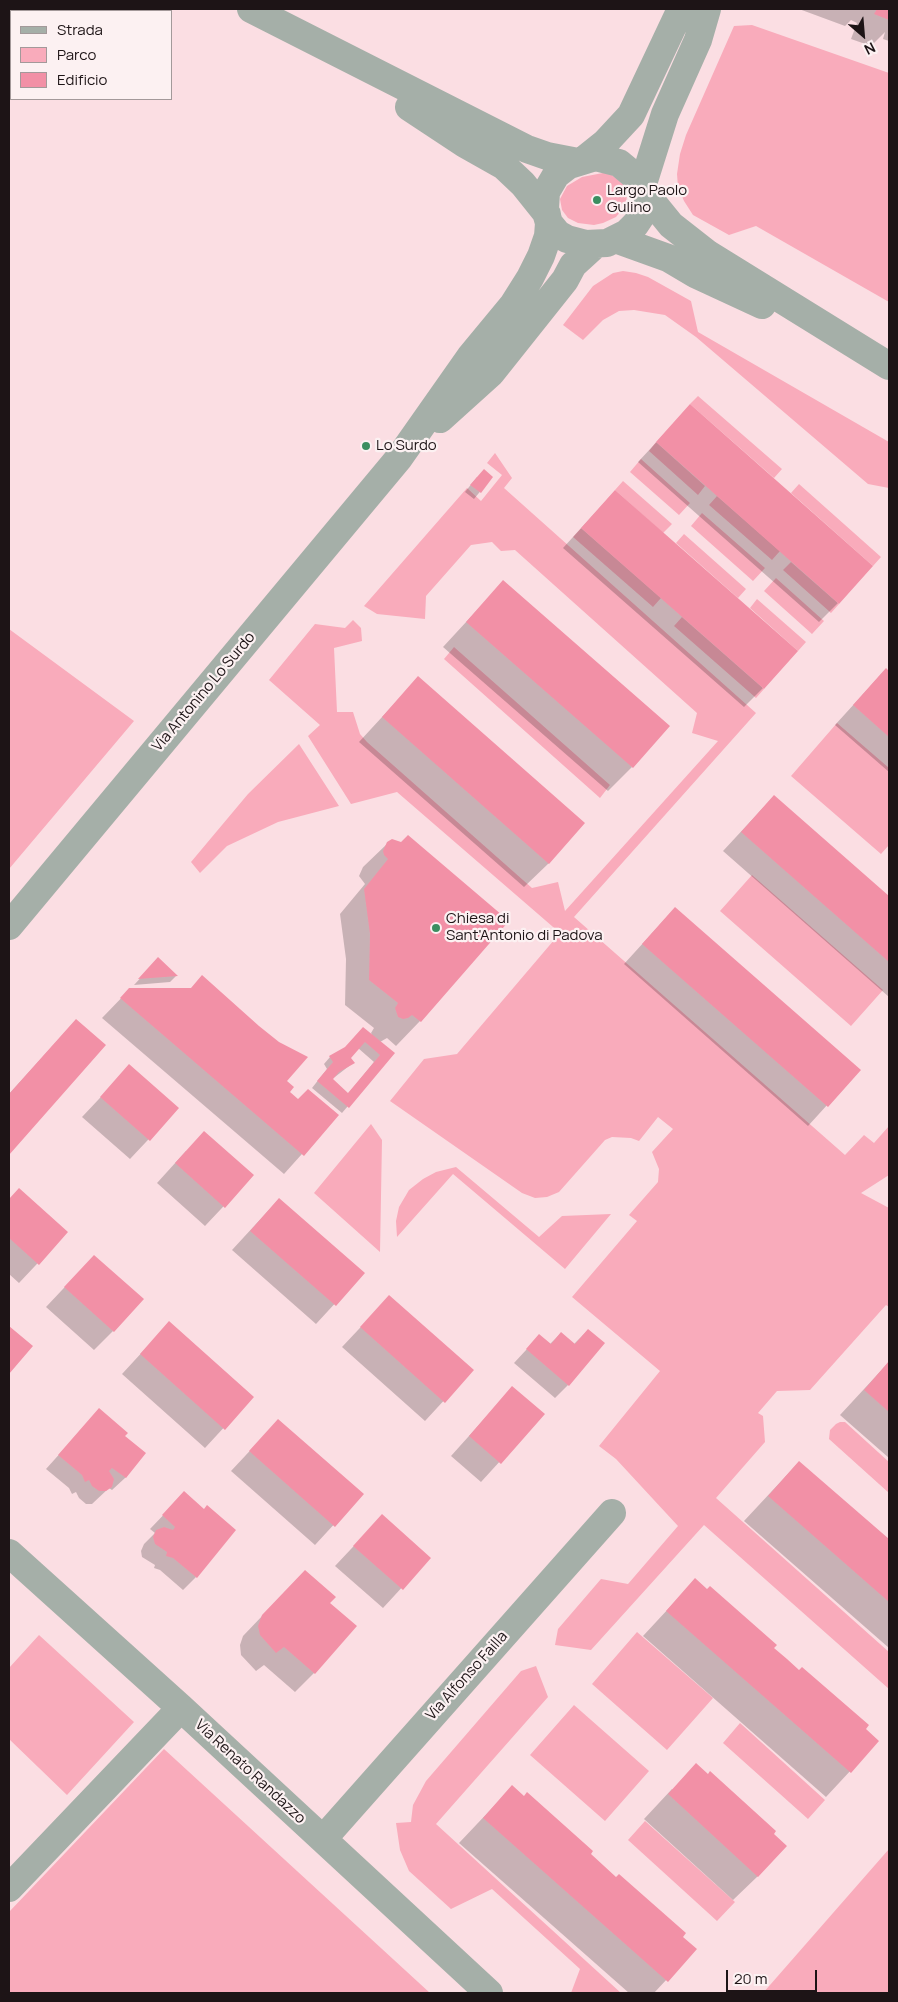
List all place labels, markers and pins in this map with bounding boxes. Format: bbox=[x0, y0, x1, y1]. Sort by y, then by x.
place label: Largo Paolo Gulino bbox=[607, 182, 687, 217]
marker: Largo Paolo Gulino bbox=[591, 194, 603, 206]
place label: Lo Surdo bbox=[376, 437, 437, 455]
marker: Lo Surdo bbox=[360, 440, 372, 452]
place label: Chiesa di Sant'Antonio di Padova bbox=[446, 910, 603, 945]
marker: Chiesa di Sant'Antonio di Padova bbox=[430, 922, 442, 934]

